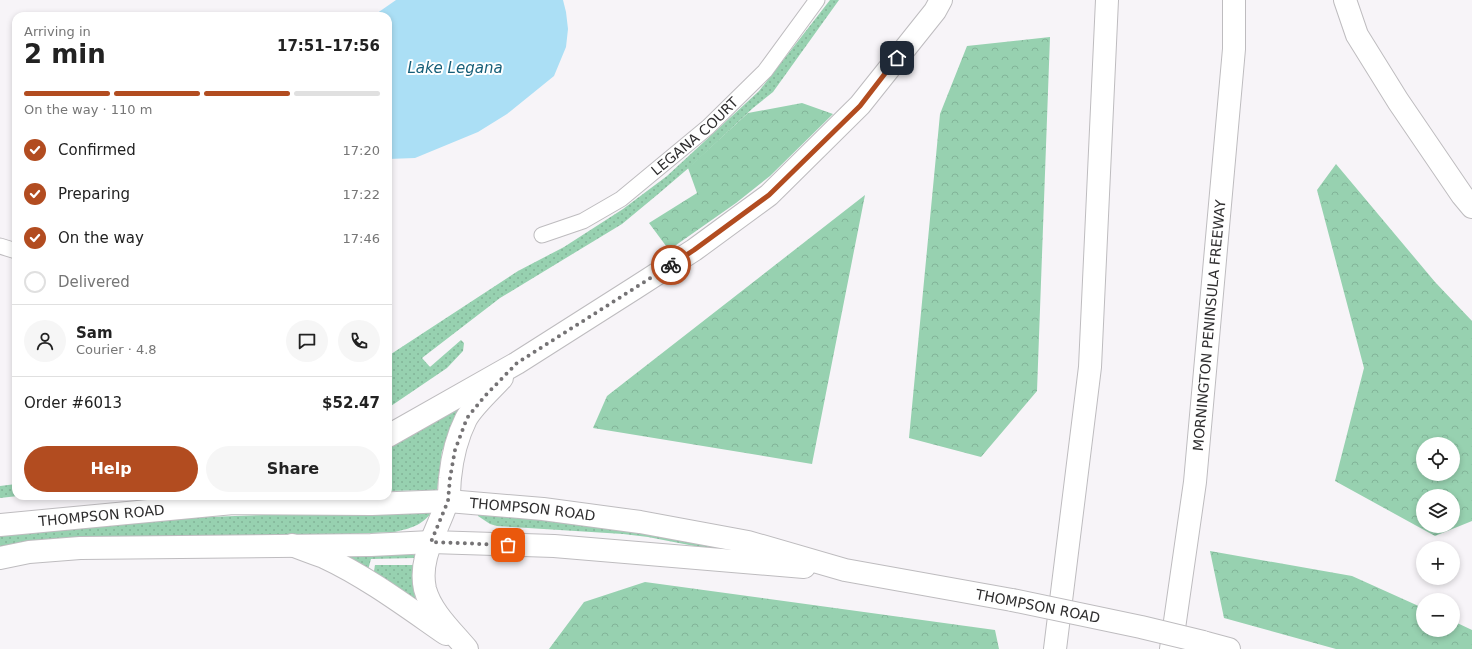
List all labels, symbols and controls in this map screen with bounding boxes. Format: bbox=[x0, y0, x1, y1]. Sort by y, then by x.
text: Arriving in bbox=[24, 24, 91, 39]
text: 17:51–17:56 bbox=[277, 37, 380, 55]
text: 2 min bbox=[24, 39, 106, 69]
pin bbox=[880, 41, 914, 75]
icon: home bbox=[886, 47, 908, 69]
water label: Lake Legana bbox=[407, 59, 503, 77]
street label: LEGANA COURT bbox=[648, 94, 742, 179]
text: On the way · 110 m bbox=[24, 102, 152, 117]
icon: check bbox=[24, 139, 46, 161]
text: Confirmed bbox=[58, 141, 136, 159]
text: 17:20 bbox=[343, 143, 380, 158]
icon: check bbox=[24, 183, 46, 205]
text: Preparing bbox=[58, 185, 130, 203]
text: 17:22 bbox=[343, 187, 380, 202]
street label: MORNINGTON PENINSULA FREEWAY bbox=[1190, 199, 1228, 452]
icon: check bbox=[24, 227, 46, 249]
text: On the way bbox=[58, 229, 144, 247]
text: 17:46 bbox=[343, 231, 380, 246]
courier bbox=[651, 245, 691, 285]
icon: bike bbox=[660, 254, 682, 276]
text: Delivered bbox=[58, 273, 130, 291]
button: person bbox=[24, 320, 66, 362]
button: chat bbox=[286, 320, 328, 362]
button: phone bbox=[338, 320, 380, 362]
text: Sam bbox=[76, 324, 113, 342]
text: Courier · 4.8 bbox=[76, 342, 157, 357]
text: Order #6013 bbox=[24, 394, 122, 412]
text: $52.47 bbox=[322, 394, 380, 412]
map controls bbox=[1416, 437, 1460, 637]
button: locate bbox=[1416, 437, 1460, 481]
button: Help bbox=[24, 446, 198, 492]
button: Share bbox=[206, 446, 380, 492]
button: layers bbox=[1416, 489, 1460, 533]
street label: THOMPSON ROAD bbox=[468, 495, 596, 524]
street label: THOMPSON ROAD bbox=[37, 502, 165, 529]
pin bbox=[491, 528, 525, 562]
icon: bag bbox=[497, 534, 519, 556]
button: + bbox=[1416, 541, 1460, 585]
street label: THOMPSON ROAD bbox=[973, 586, 1102, 626]
button: − bbox=[1416, 593, 1460, 637]

